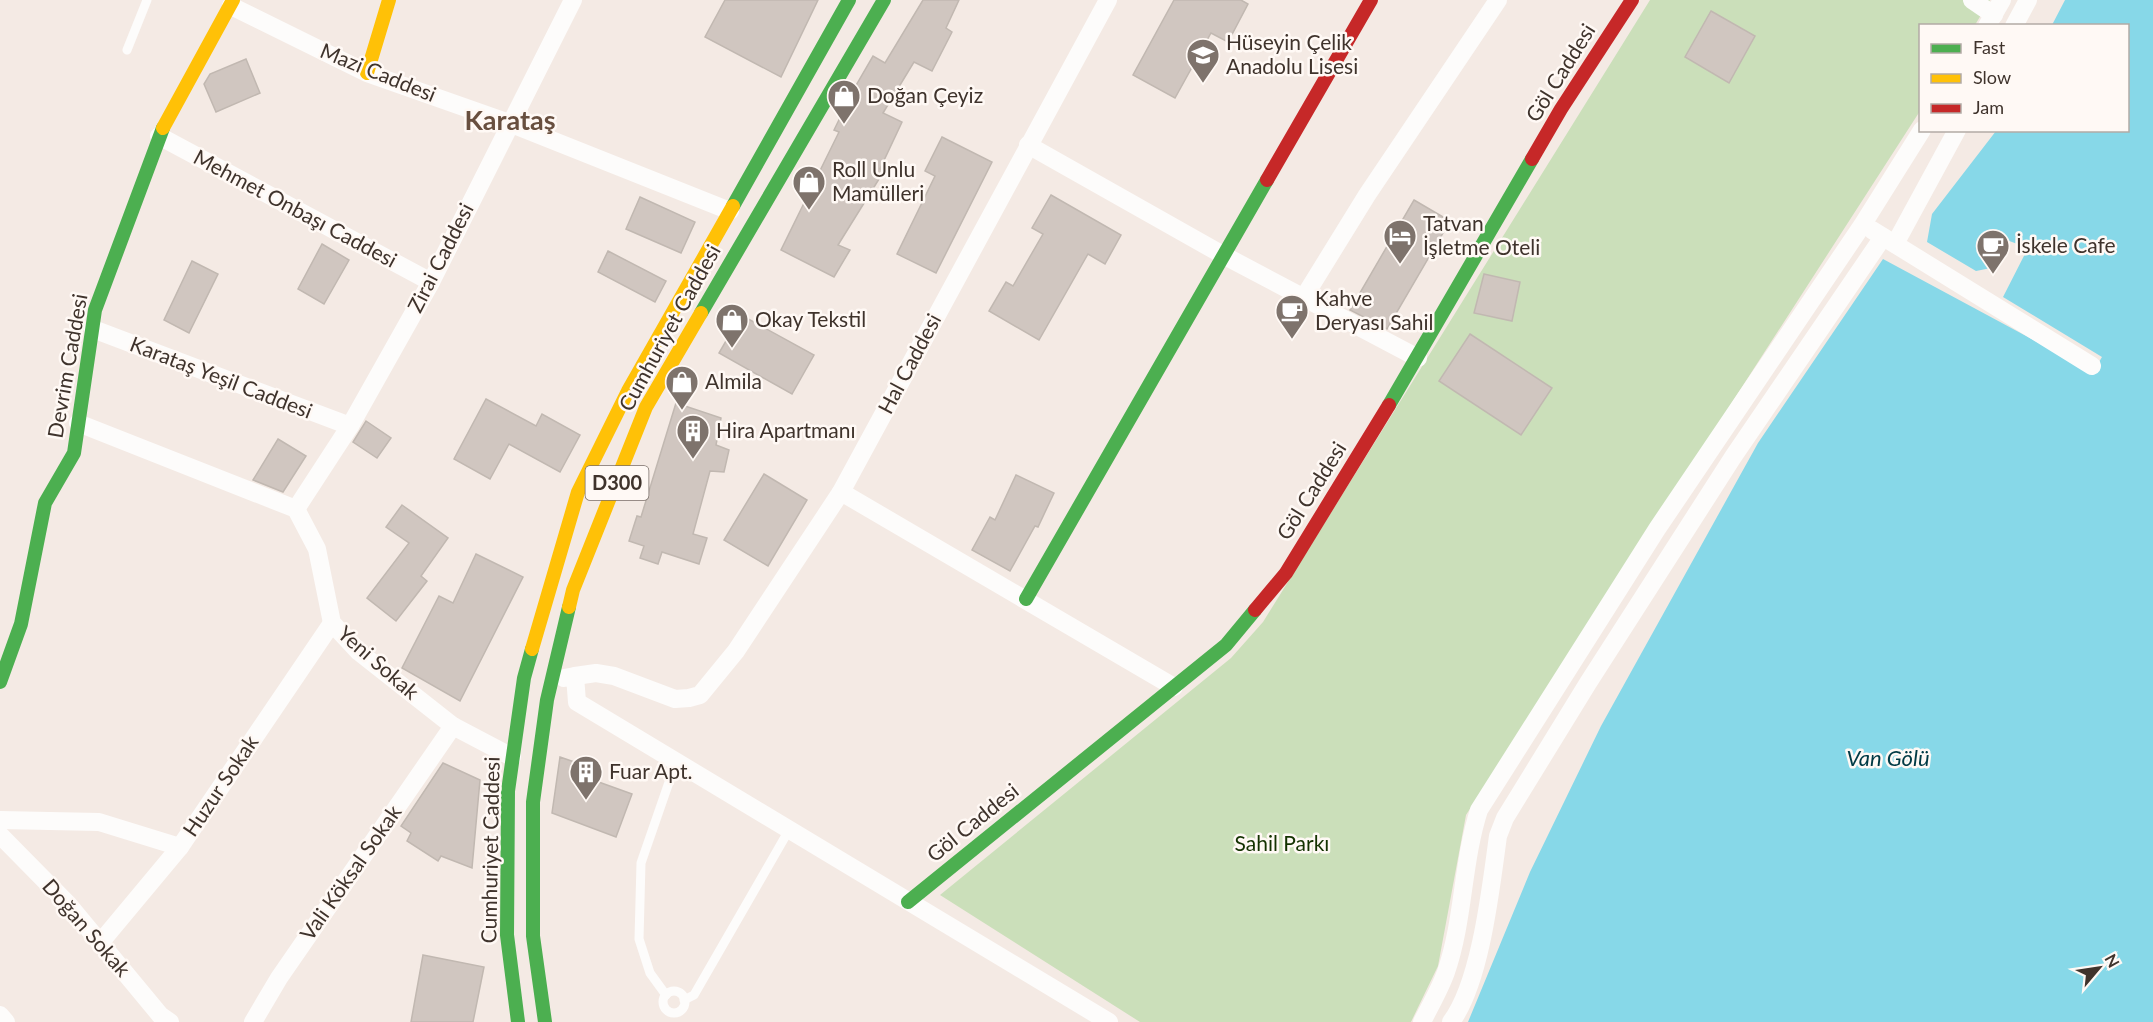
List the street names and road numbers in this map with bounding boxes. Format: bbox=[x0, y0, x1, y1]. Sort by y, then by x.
street label: Göl Caddesi bbox=[1520, 19, 1600, 126]
street label: Mazi Caddesi bbox=[317, 37, 440, 106]
street label: Mehmet Onbaşı Caddesi bbox=[190, 143, 402, 272]
street label: Zirai Caddesi bbox=[401, 199, 478, 316]
street label: Cumhuriyet Caddesi bbox=[613, 240, 725, 415]
street label: Devrim Caddesi bbox=[42, 292, 92, 440]
street label: Hal Caddesi bbox=[872, 309, 945, 418]
street label: Karataş Yeşil Caddesi bbox=[127, 330, 316, 423]
street label: Göl Caddesi bbox=[1271, 437, 1351, 544]
road number: D300 bbox=[586, 466, 648, 500]
street label: Yeni Sokak bbox=[333, 620, 425, 704]
street label: Huzur Sokak bbox=[177, 730, 263, 840]
street label: Cumhuriyet Caddesi bbox=[475, 756, 504, 943]
street label: Göl Caddesi bbox=[921, 777, 1023, 866]
street label: Vali Köksal Sokak bbox=[294, 800, 406, 944]
street label: Doğan Sokak bbox=[38, 873, 137, 981]

